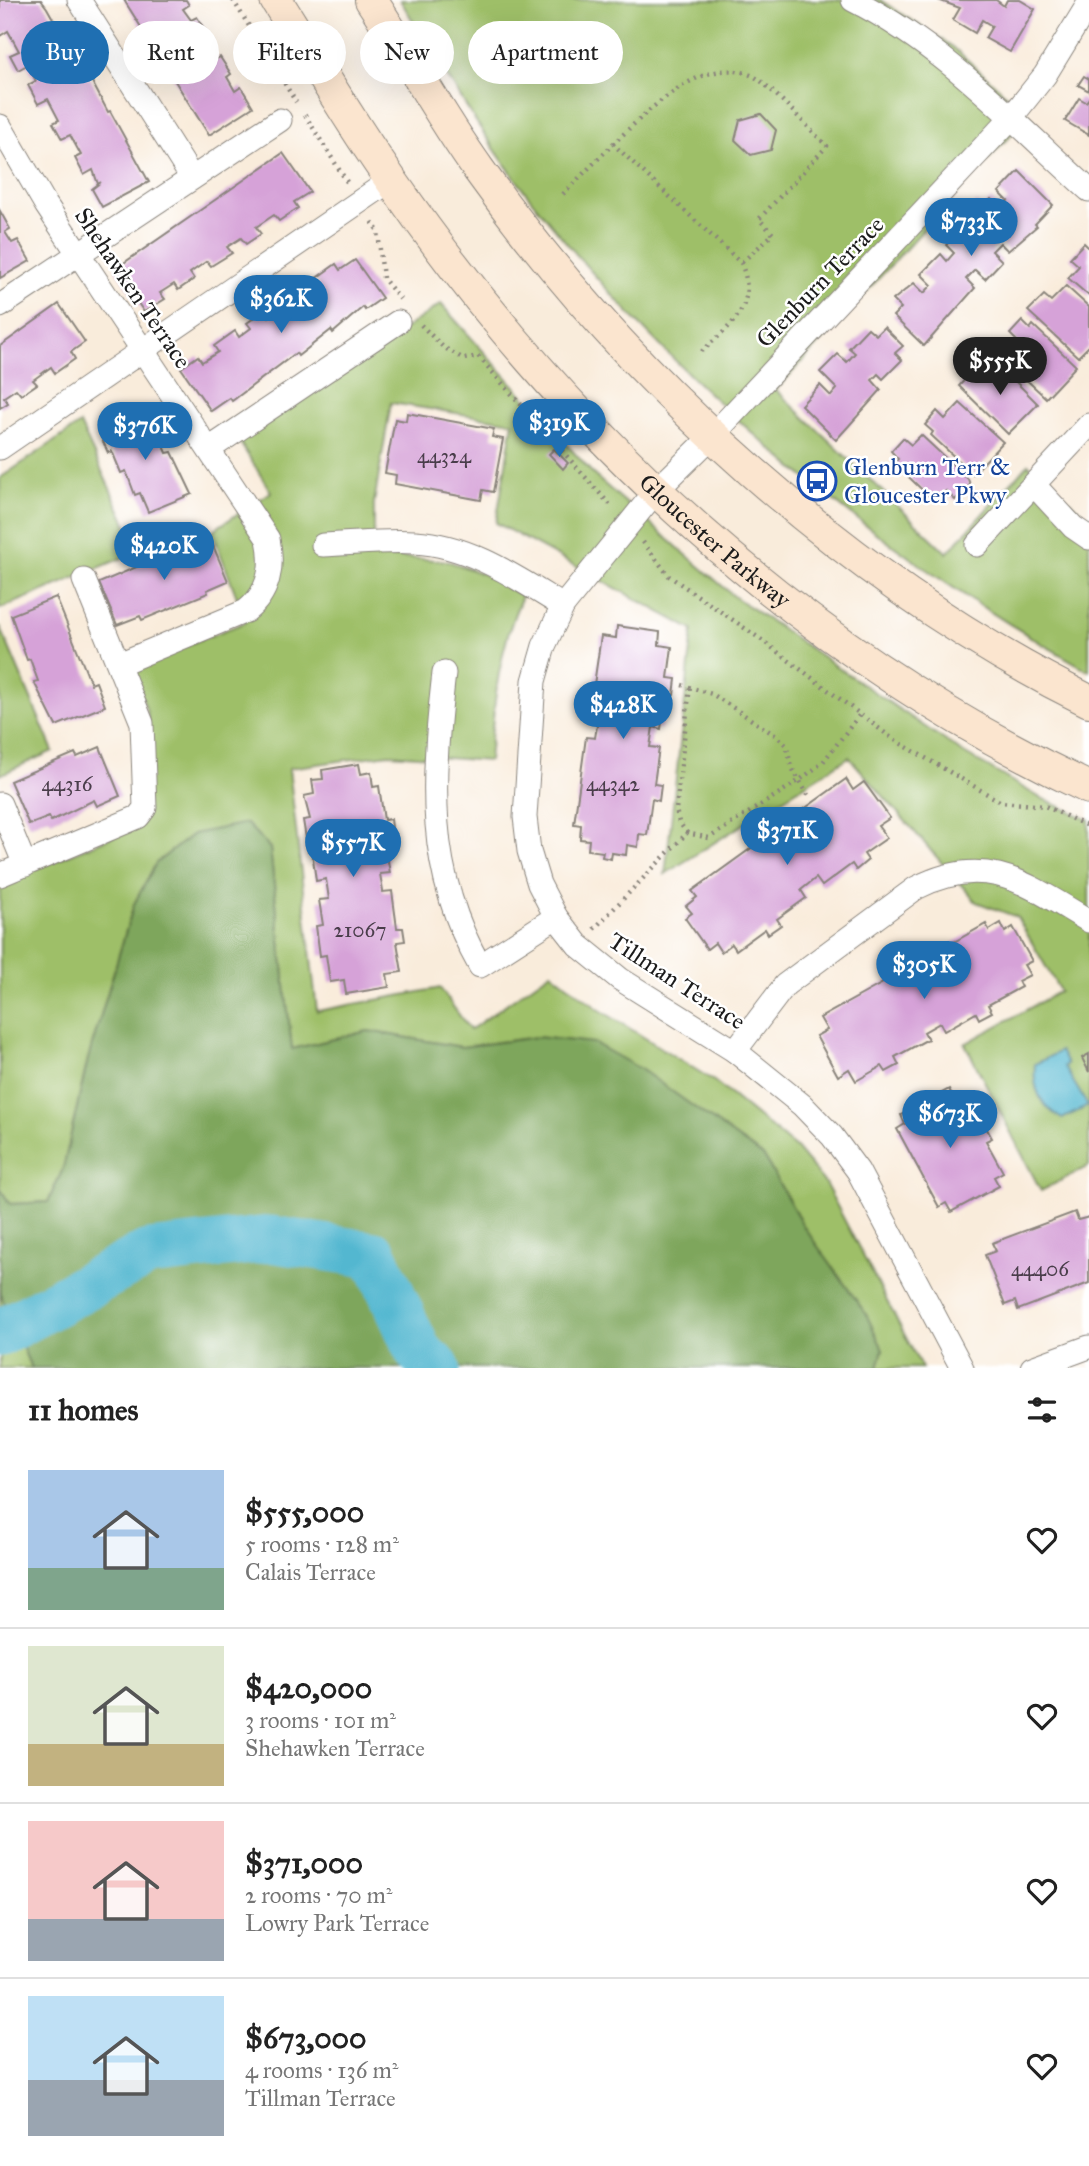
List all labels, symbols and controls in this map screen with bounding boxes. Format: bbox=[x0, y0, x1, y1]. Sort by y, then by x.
chip: Buy bbox=[21, 21, 109, 84]
chip: Rent bbox=[123, 21, 219, 84]
chip: Filters bbox=[233, 21, 346, 84]
chip: New bbox=[360, 21, 454, 84]
chip: Apartment bbox=[468, 21, 623, 84]
pin: $733K bbox=[922, 198, 1020, 258]
street label: Shehawken Terrace bbox=[68, 202, 198, 374]
text: $733K bbox=[941, 207, 1001, 235]
street label: Glenburn Terrace bbox=[750, 210, 890, 354]
pin: $362K bbox=[232, 276, 330, 335]
text: $362K bbox=[250, 284, 312, 312]
pin: $555K bbox=[951, 338, 1049, 397]
text: $555K bbox=[969, 346, 1031, 374]
pin: $319K bbox=[510, 400, 608, 459]
pin: $376K bbox=[96, 402, 194, 462]
text: $319K bbox=[529, 408, 589, 436]
text: $376K bbox=[113, 411, 177, 439]
house number: 44324 bbox=[417, 443, 472, 469]
place label: Glenburn Terr & Gloucester Pkwy bbox=[844, 452, 1010, 510]
bus stop icon: Glenburn Terr & Gloucester Pkwy bbox=[796, 460, 838, 502]
street label: Gloucester Parkway bbox=[633, 467, 797, 615]
pin: $420K bbox=[115, 522, 213, 582]
text: $420K bbox=[130, 531, 198, 559]
pin: $428K bbox=[574, 682, 672, 741]
text: $428K bbox=[590, 690, 656, 718]
house number: 44316 bbox=[42, 771, 94, 797]
house number: 44342 bbox=[586, 771, 641, 797]
pin: $371K bbox=[738, 808, 836, 867]
text: $371K bbox=[757, 816, 817, 844]
pin: $557K bbox=[304, 820, 402, 879]
text: $557K bbox=[321, 828, 385, 856]
house number: 21067 bbox=[334, 917, 386, 943]
street label: Tillman Terrace bbox=[603, 926, 751, 1036]
pin: $305K bbox=[875, 942, 973, 1001]
text: $305K bbox=[892, 950, 956, 978]
pin: $673K bbox=[901, 1090, 999, 1150]
text: $673K bbox=[918, 1099, 982, 1127]
house number: 44406 bbox=[1011, 1256, 1070, 1282]
icon: filters bbox=[1023, 1391, 1061, 1429]
text: 11 homes bbox=[28, 1392, 139, 1428]
text: $555,000 bbox=[245, 1494, 364, 1530]
icon: home bbox=[84, 1498, 168, 1582]
icon: heart bbox=[1023, 1521, 1061, 1559]
text: 5 rooms · 128 m² bbox=[245, 1530, 399, 1558]
text: Calais Terrace bbox=[245, 1558, 376, 1586]
text: $420,000 bbox=[245, 1670, 372, 1706]
icon: home bbox=[84, 1674, 168, 1758]
icon: heart bbox=[1023, 1697, 1061, 1735]
text: 3 rooms · 101 m² bbox=[245, 1706, 396, 1734]
text: Shehawken Terrace bbox=[245, 1734, 425, 1762]
text: $371,000 bbox=[245, 1845, 363, 1881]
icon: home bbox=[84, 1849, 168, 1933]
icon: heart bbox=[1023, 1872, 1061, 1910]
text: 2 rooms · 70 m² bbox=[245, 1881, 393, 1909]
text: Lowry Park Terrace bbox=[245, 1909, 429, 1937]
text: $673,000 bbox=[245, 2020, 367, 2056]
icon: home bbox=[84, 2024, 168, 2108]
icon: heart bbox=[1023, 2047, 1061, 2085]
text: 4 rooms · 136 m² bbox=[245, 2056, 398, 2084]
text: Tillman Terrace bbox=[245, 2084, 396, 2112]

